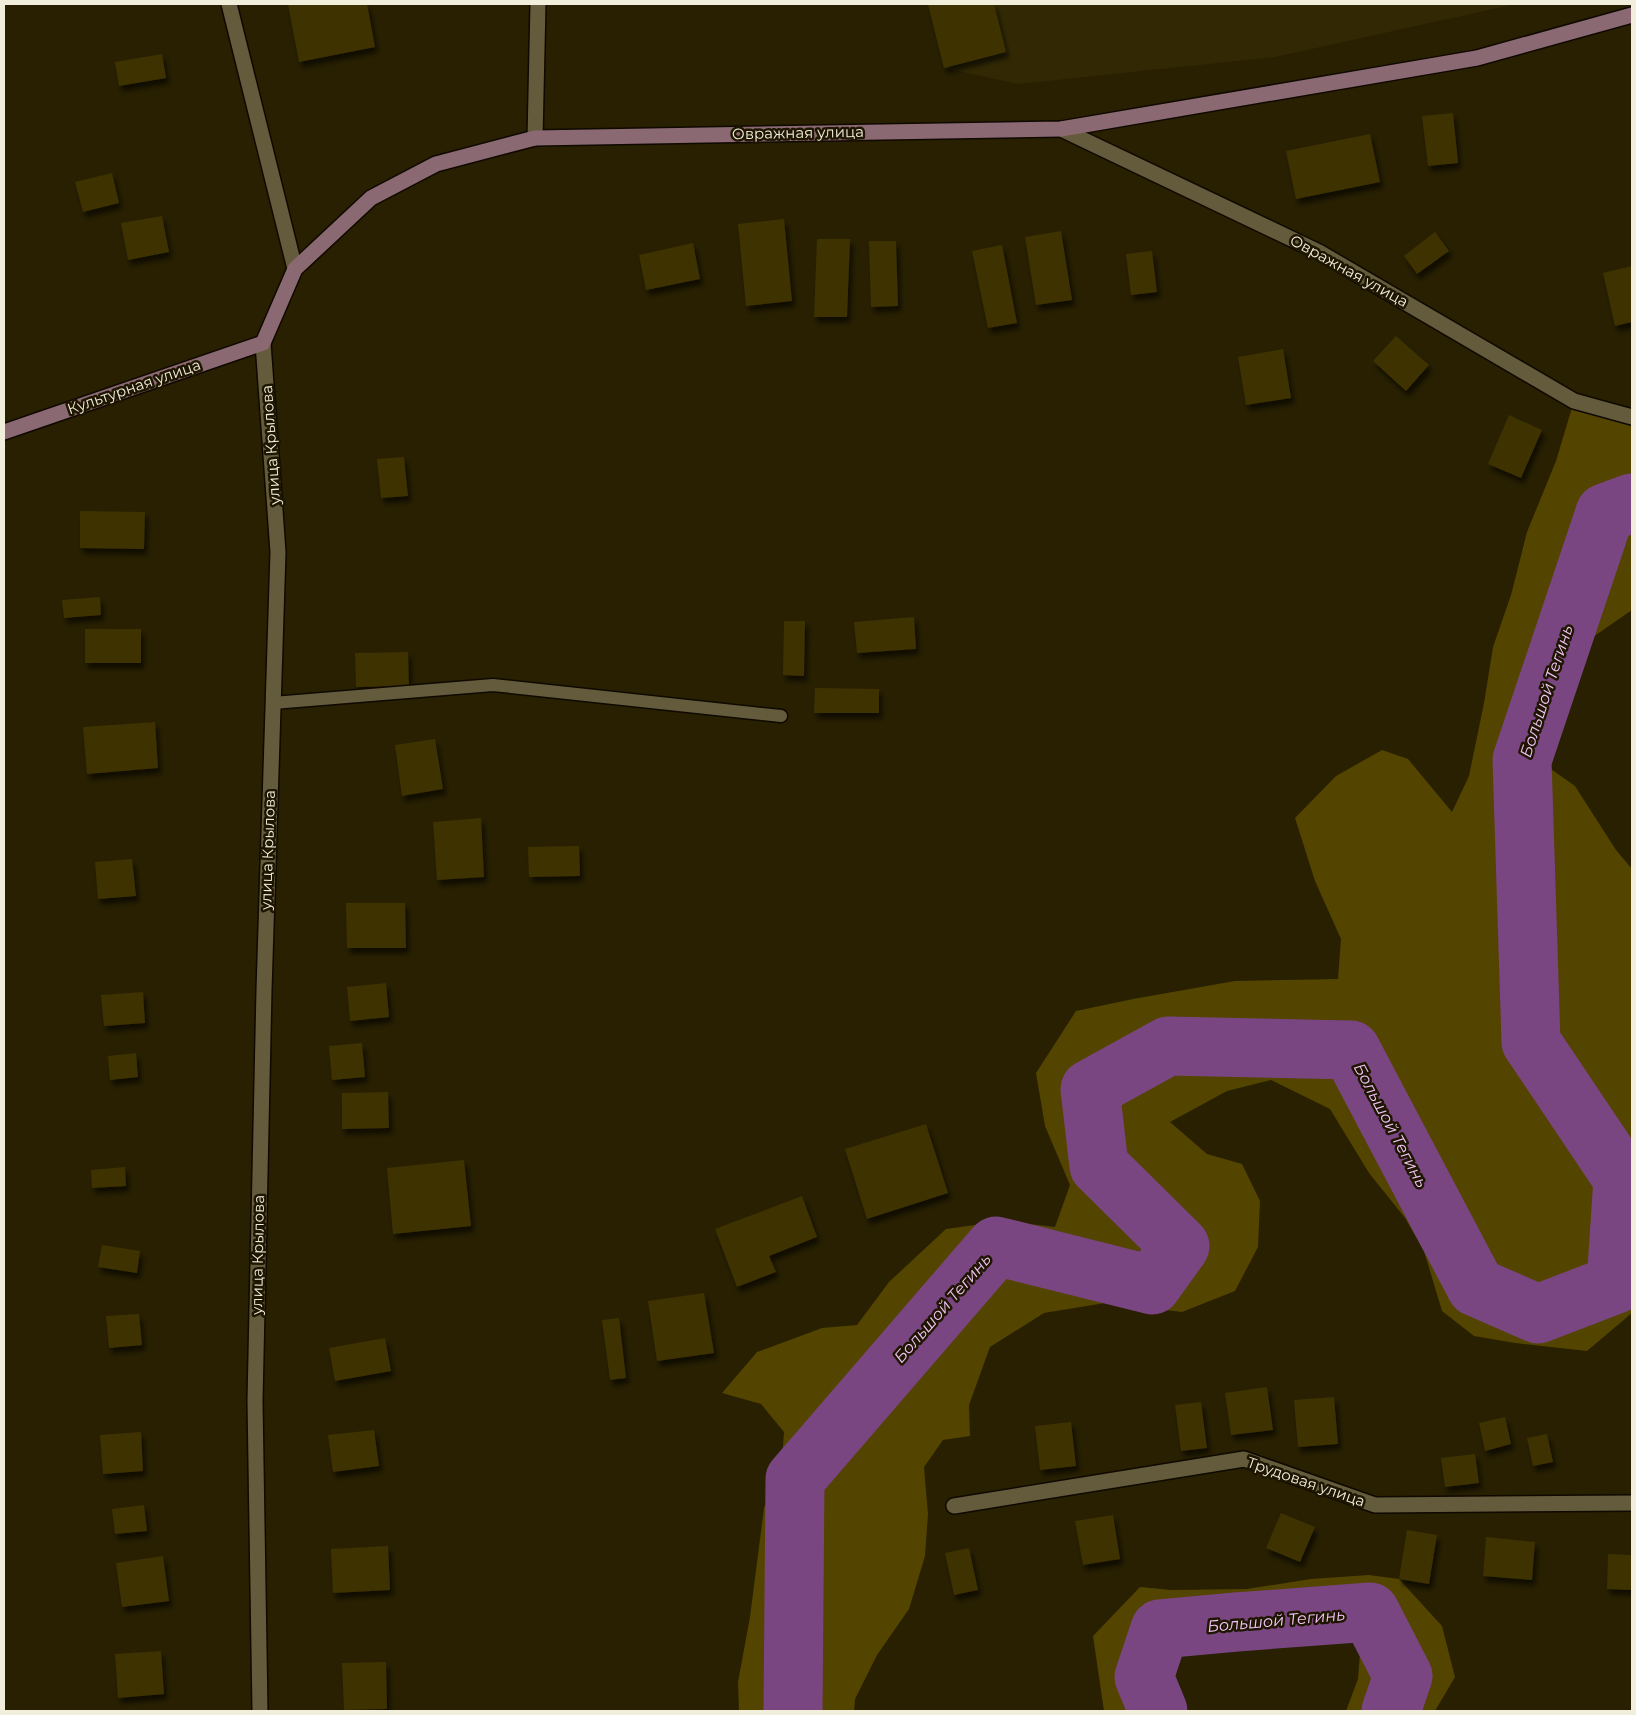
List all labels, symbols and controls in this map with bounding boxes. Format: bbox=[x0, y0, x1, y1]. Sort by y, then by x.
street label: Овражная улица bbox=[732, 122, 864, 143]
street label: Овражная улица bbox=[1287, 230, 1412, 311]
street label: Культурная улица bbox=[65, 355, 203, 418]
street label: улица Крылова bbox=[257, 384, 284, 507]
water label: Большой Тегинь bbox=[1516, 622, 1577, 760]
street label: улица Крылова bbox=[256, 790, 279, 911]
water label: Большой Тегинь bbox=[1350, 1060, 1431, 1191]
street label: улица Крылова bbox=[247, 1195, 268, 1316]
water label: Большой Тегинь bbox=[890, 1250, 995, 1367]
street label: Трудовая улица bbox=[1245, 1452, 1368, 1511]
water label: Большой Тегинь bbox=[1206, 1605, 1346, 1636]

